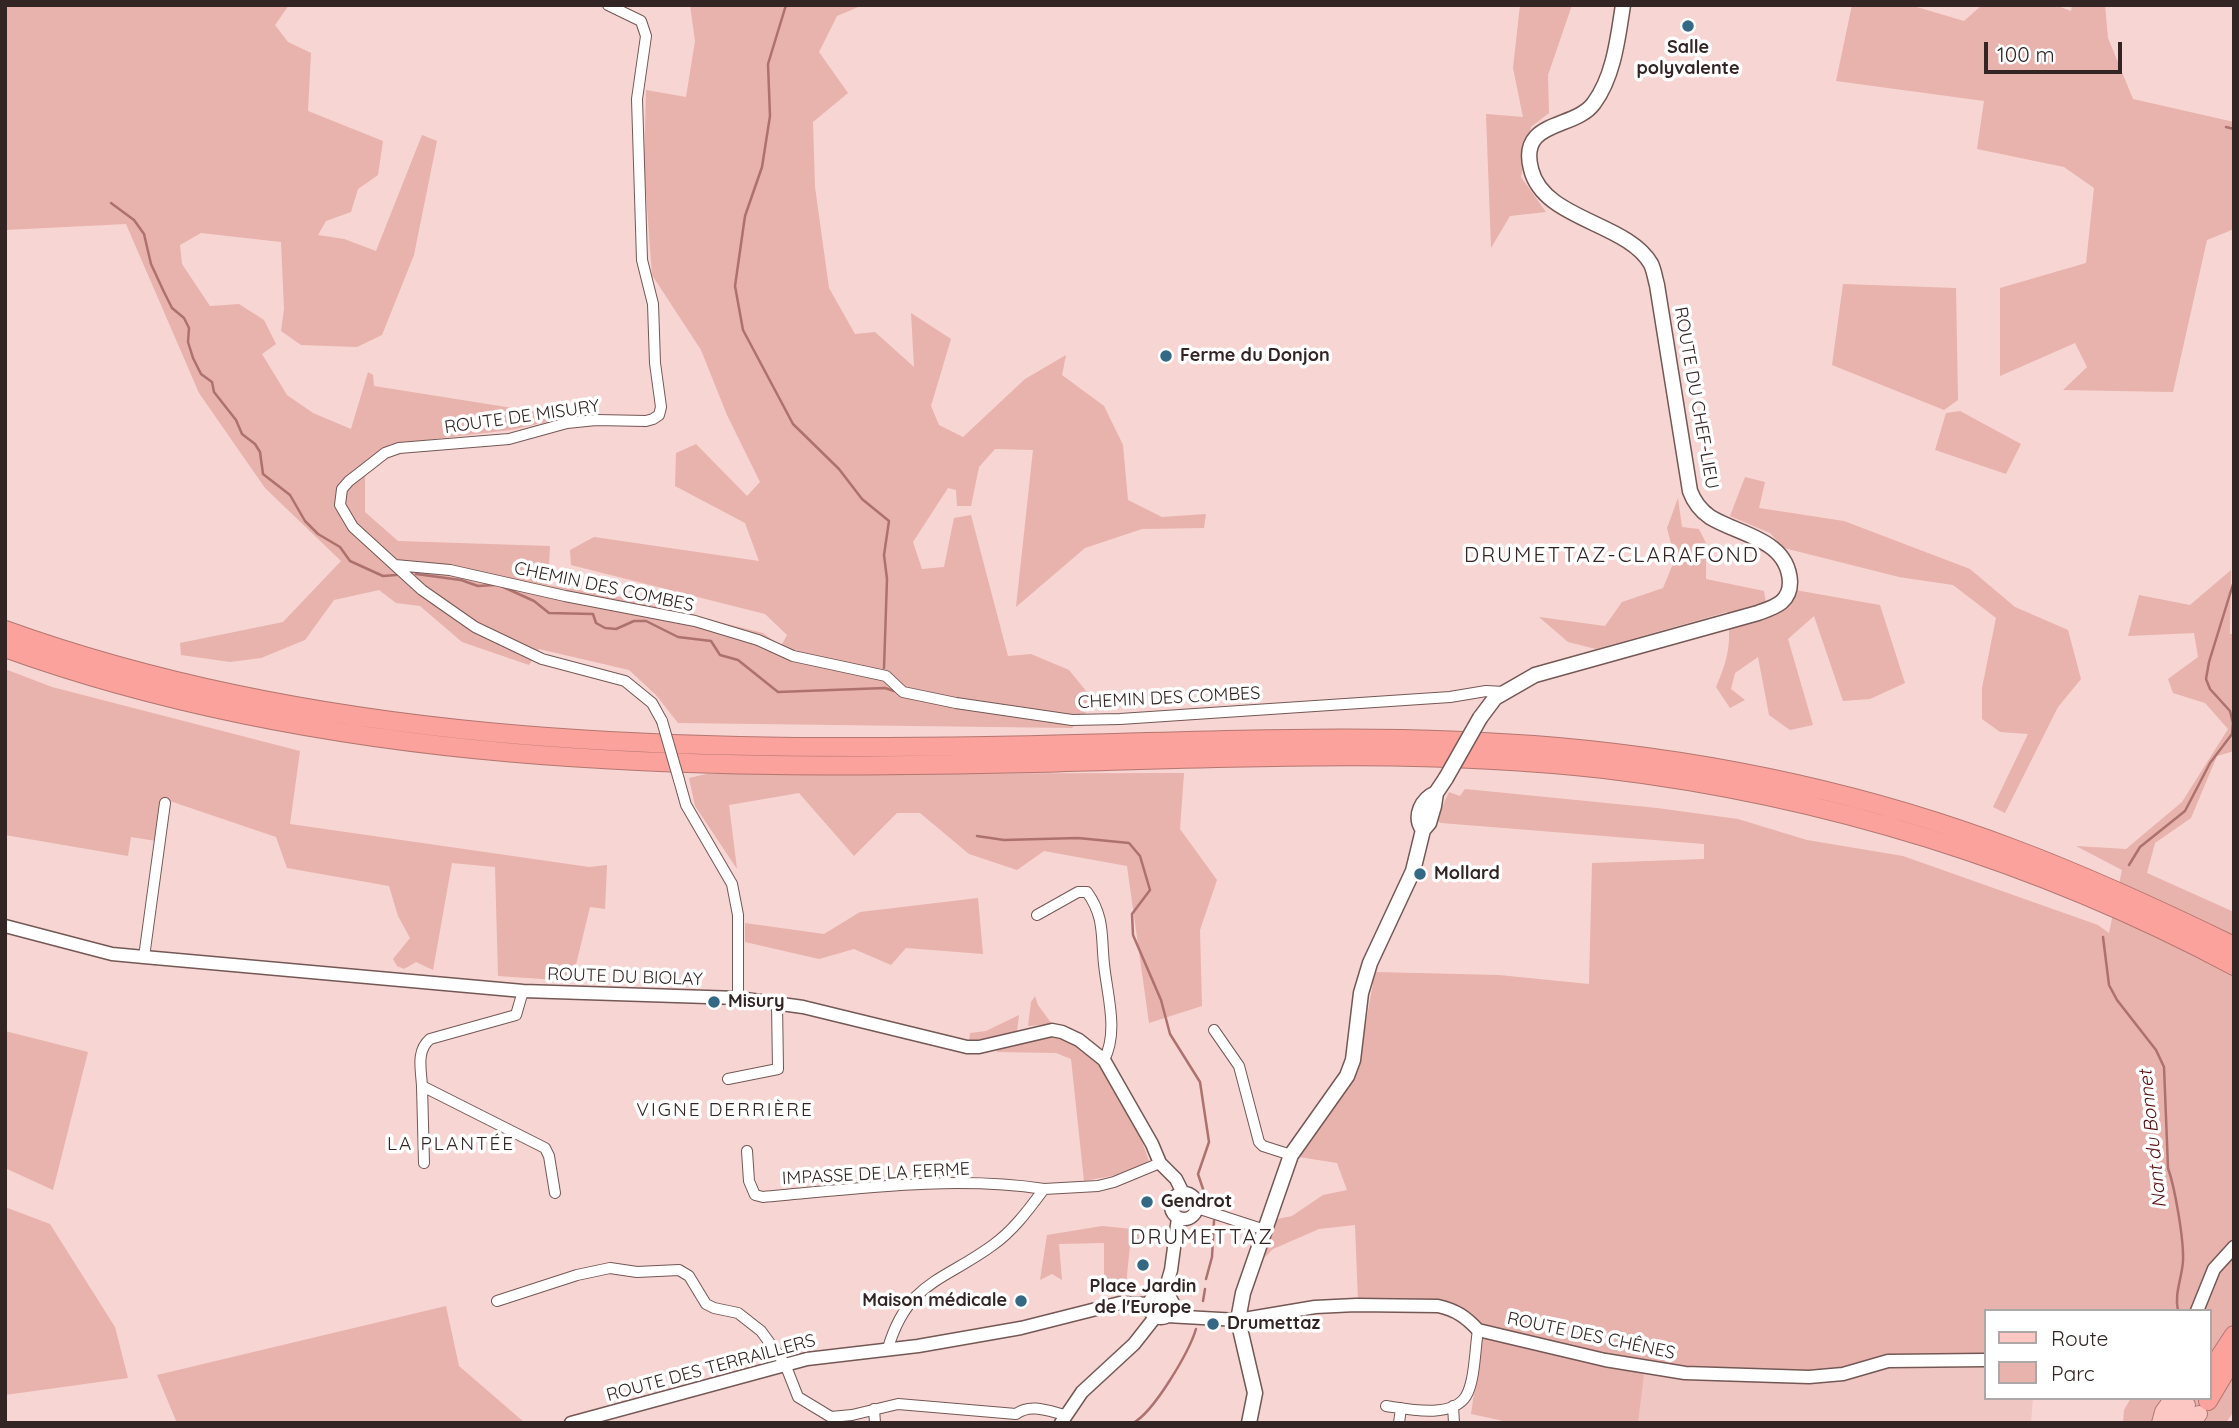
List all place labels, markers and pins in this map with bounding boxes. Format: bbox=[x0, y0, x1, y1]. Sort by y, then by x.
marker: Salle polyvalente bbox=[1680, 18, 1696, 34]
place label: Salle polyvalente bbox=[1637, 37, 1739, 80]
place label: Ferme du Donjon bbox=[1180, 345, 1330, 367]
marker: Ferme du Donjon bbox=[1158, 348, 1174, 364]
place label: Mollard bbox=[1434, 863, 1500, 885]
marker: Mollard bbox=[1412, 866, 1428, 882]
place label: Misury bbox=[728, 991, 785, 1013]
marker: Misury bbox=[706, 994, 722, 1010]
place label: Gendrot bbox=[1161, 1191, 1232, 1213]
marker: Gendrot bbox=[1139, 1194, 1155, 1210]
marker: Place Jardin de l'Europe bbox=[1135, 1257, 1151, 1273]
place label: Place Jardin de l'Europe bbox=[1090, 1276, 1196, 1318]
place label: Maison médicale bbox=[862, 1290, 1007, 1312]
marker: Maison médicale bbox=[1013, 1293, 1029, 1309]
place label: Drumettaz bbox=[1227, 1313, 1320, 1335]
marker: Drumettaz bbox=[1205, 1316, 1221, 1332]

